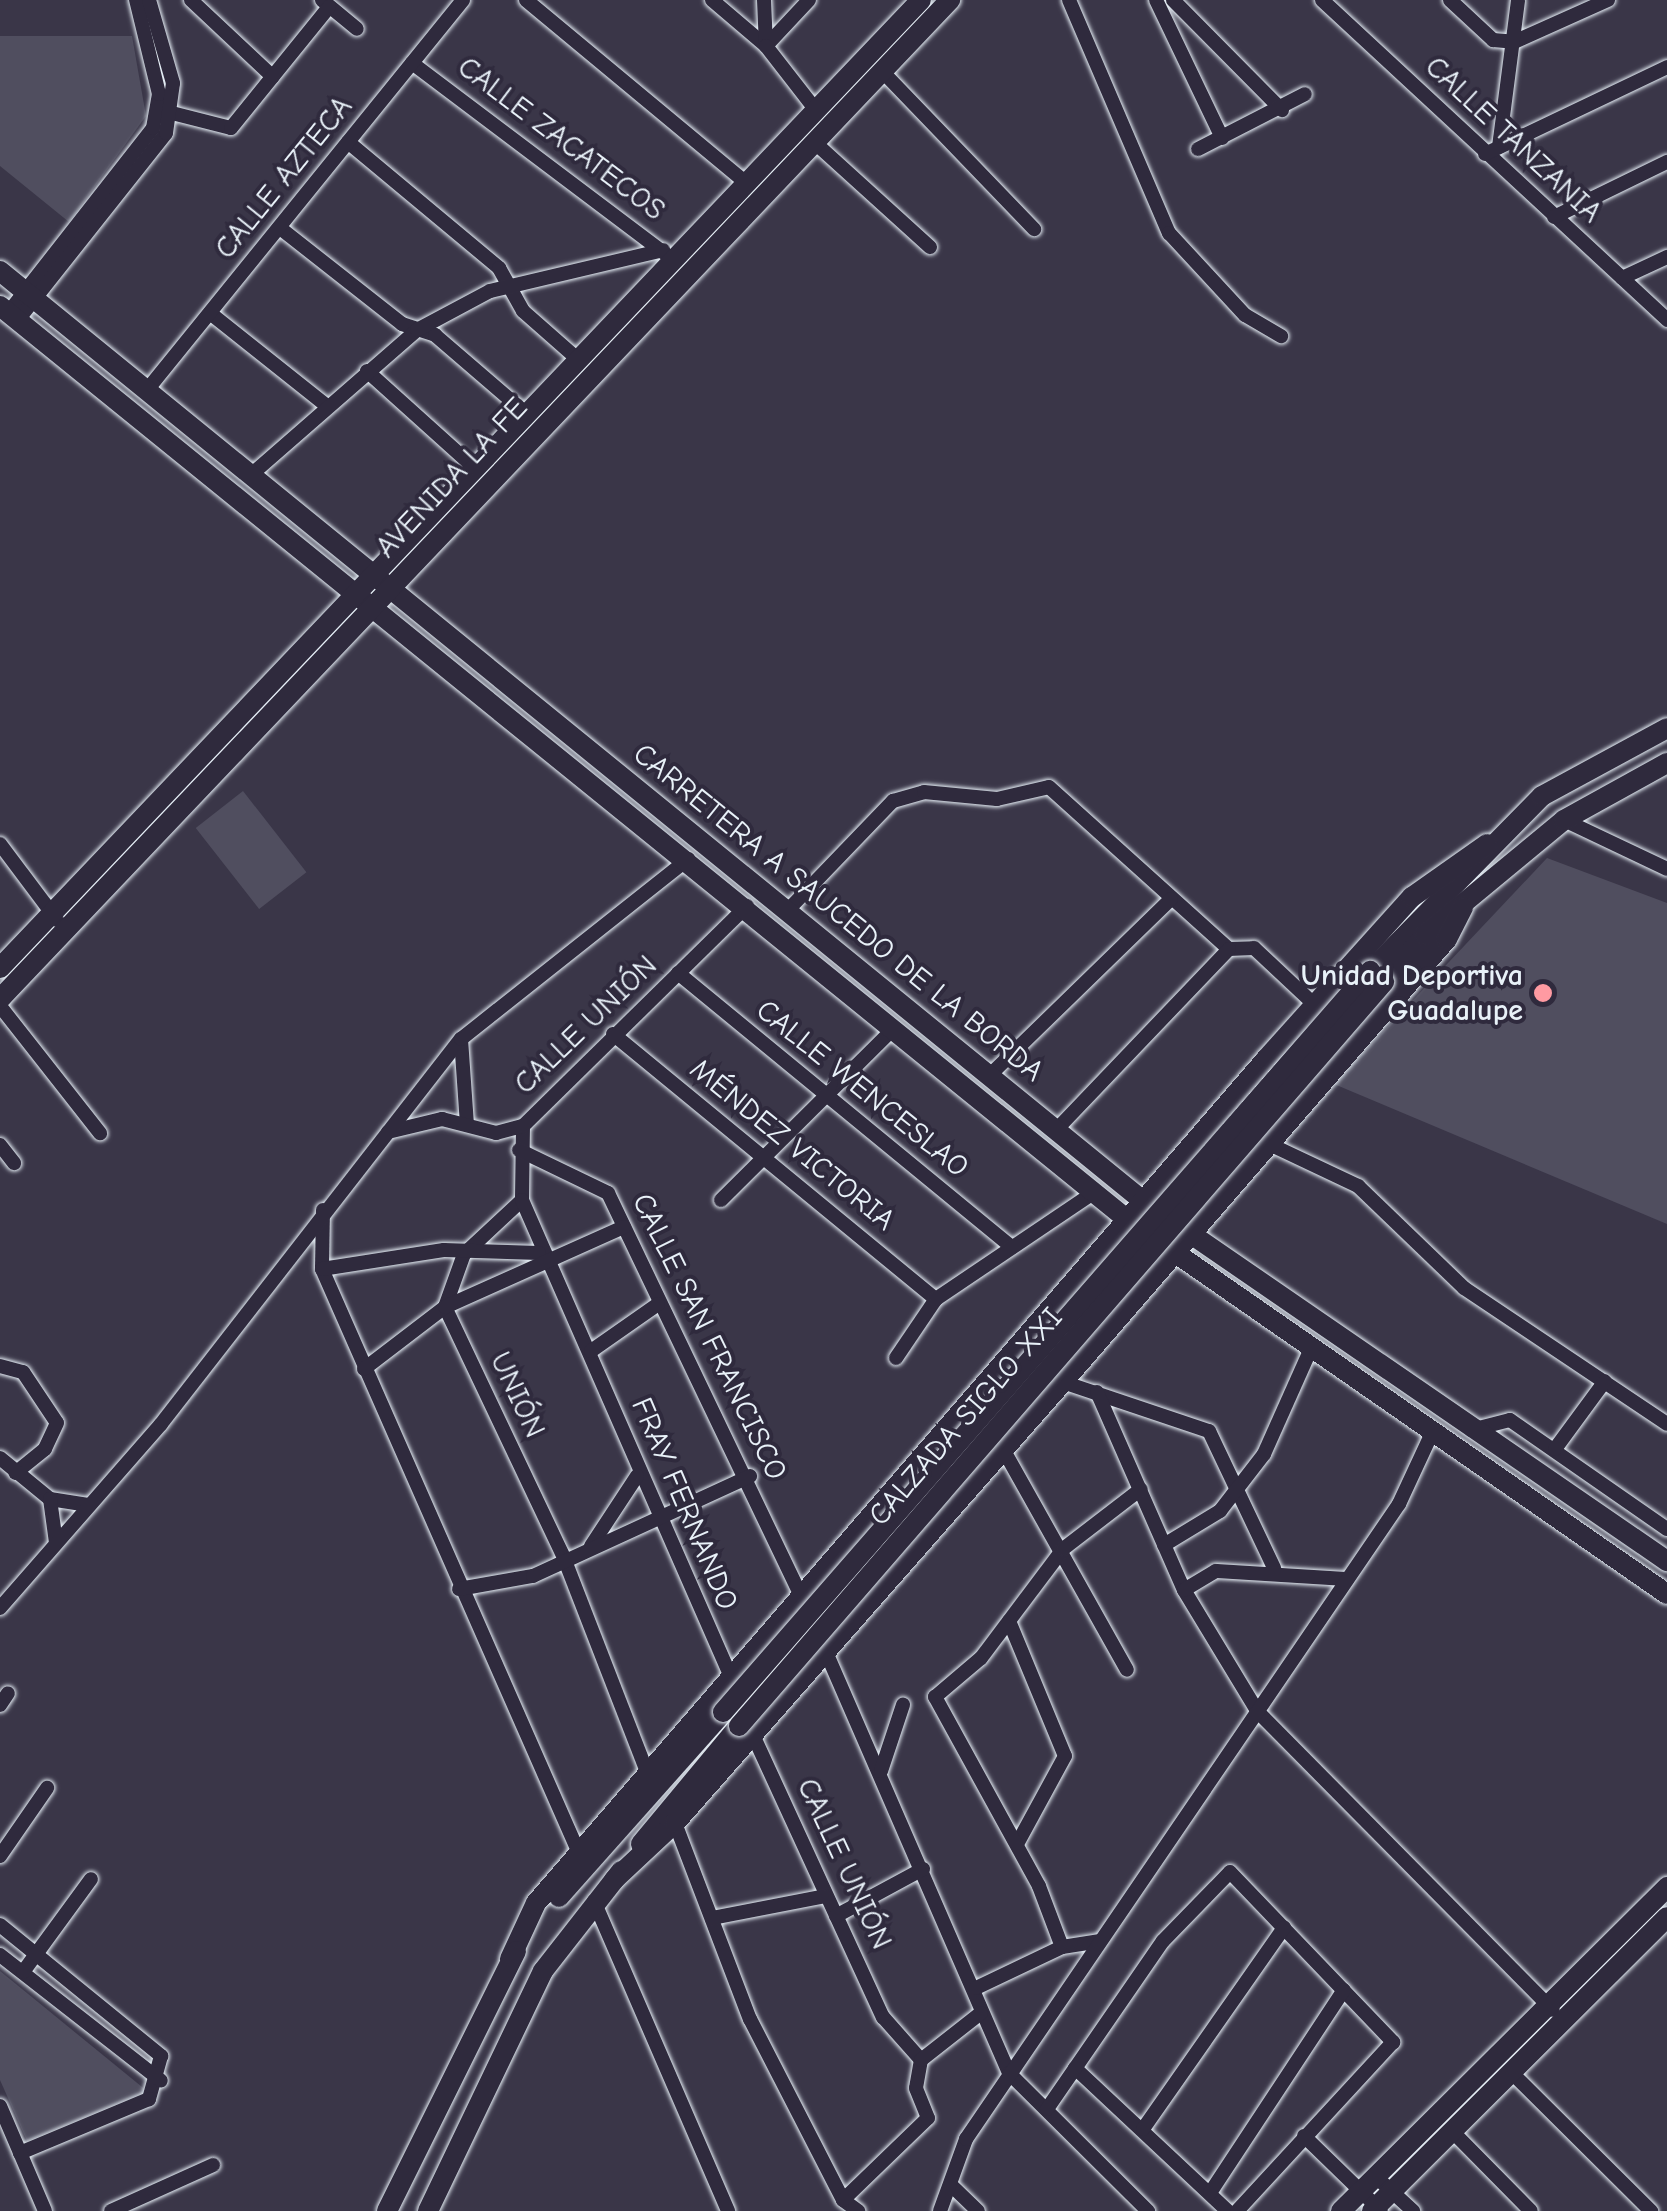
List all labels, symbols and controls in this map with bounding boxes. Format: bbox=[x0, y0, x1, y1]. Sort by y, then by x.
street label: CALLE ZACATECOS bbox=[450, 49, 672, 229]
street label: CALLE TANZANIA bbox=[1417, 49, 1609, 231]
street label: CALLE AZTECA bbox=[208, 90, 360, 266]
street label: AVENIDA LA FE bbox=[369, 390, 535, 566]
street label: CARRETERA A SAUCEDO DE LA BORDA bbox=[626, 736, 1050, 1090]
street label: CALLE UNIÓN bbox=[507, 948, 665, 1102]
place label: Unidad Deportiva Guadalupe bbox=[1301, 958, 1523, 1028]
marker: Unidad Deportiva Guadalupe bbox=[1532, 982, 1554, 1004]
street label: CALLE WENCESLAO bbox=[749, 992, 975, 1186]
street label: MÉNDEZ VICTORIA bbox=[682, 1051, 902, 1239]
street label: CALLE SAN FRANCISCO bbox=[624, 1188, 794, 1486]
street label: CALZADA SIGLO XXI bbox=[861, 1301, 1071, 1533]
street label: UNIÓN bbox=[482, 1346, 552, 1444]
street label: FRAY FERNANDO bbox=[623, 1392, 745, 1616]
street label: CALLE UNIÓN bbox=[789, 1773, 899, 1955]

